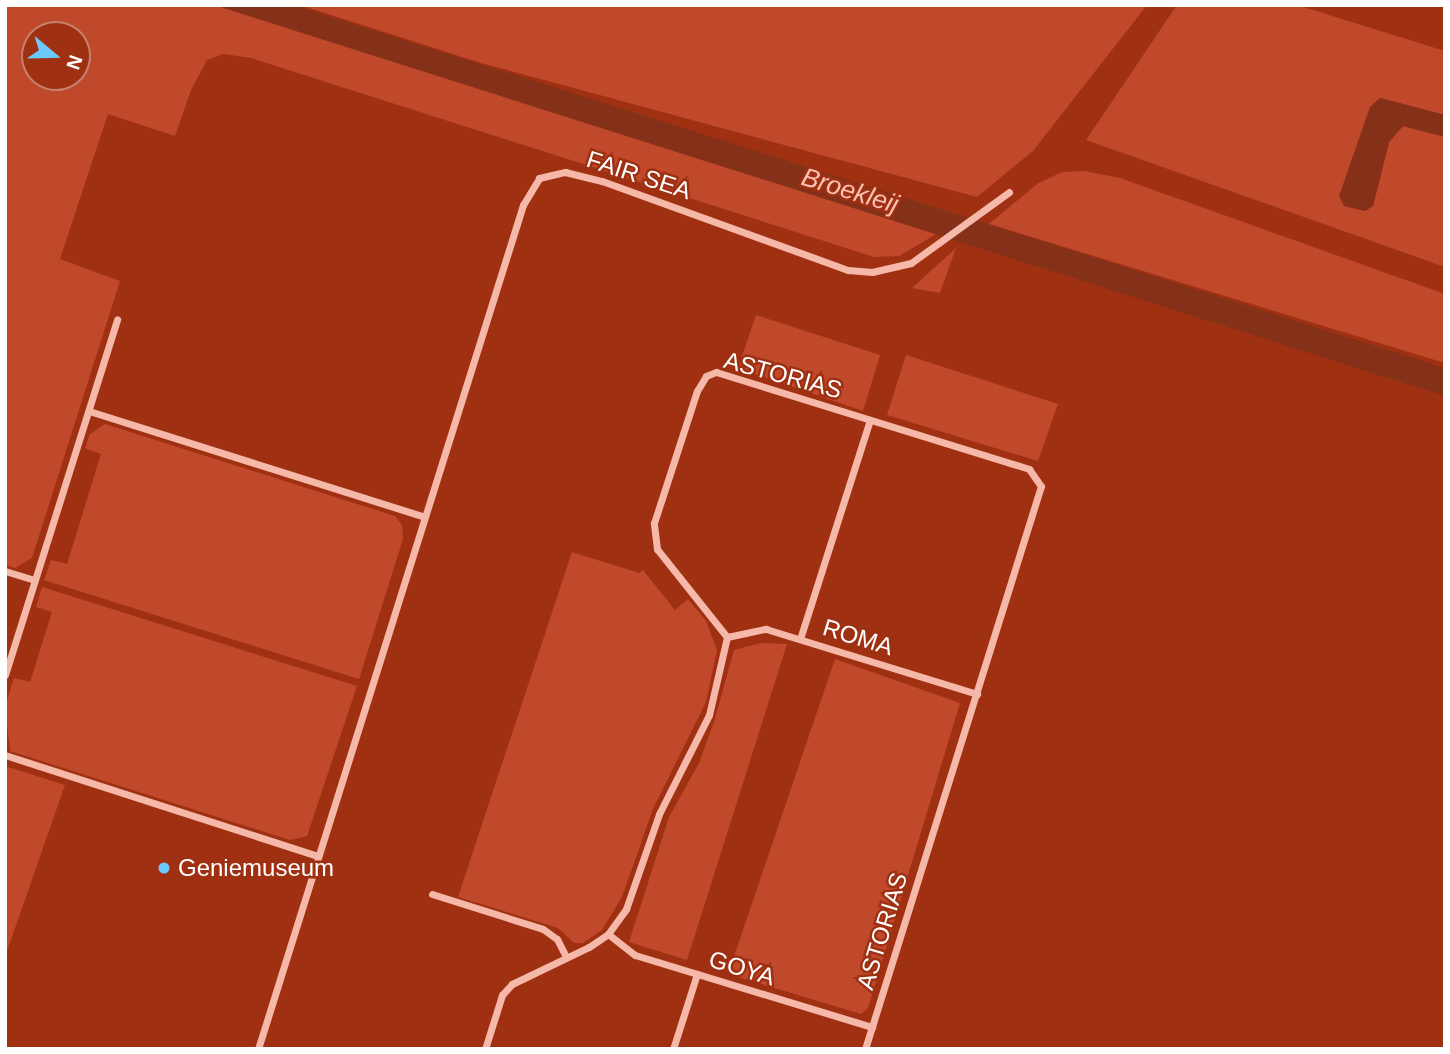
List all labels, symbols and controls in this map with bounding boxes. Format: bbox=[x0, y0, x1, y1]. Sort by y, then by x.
north arrow bbox=[21, 21, 91, 91]
text: N bbox=[62, 52, 87, 72]
street label: FAIR SEA bbox=[583, 145, 695, 205]
water label: Broekleij bbox=[798, 162, 902, 220]
street label: ASTORIAS bbox=[721, 345, 845, 405]
street label: ROMA bbox=[819, 613, 897, 661]
place label: Geniemuseum bbox=[178, 854, 334, 882]
marker: Geniemuseum bbox=[156, 860, 172, 876]
street label: ASTORIAS bbox=[851, 869, 913, 993]
street label: GOYA bbox=[705, 944, 779, 992]

